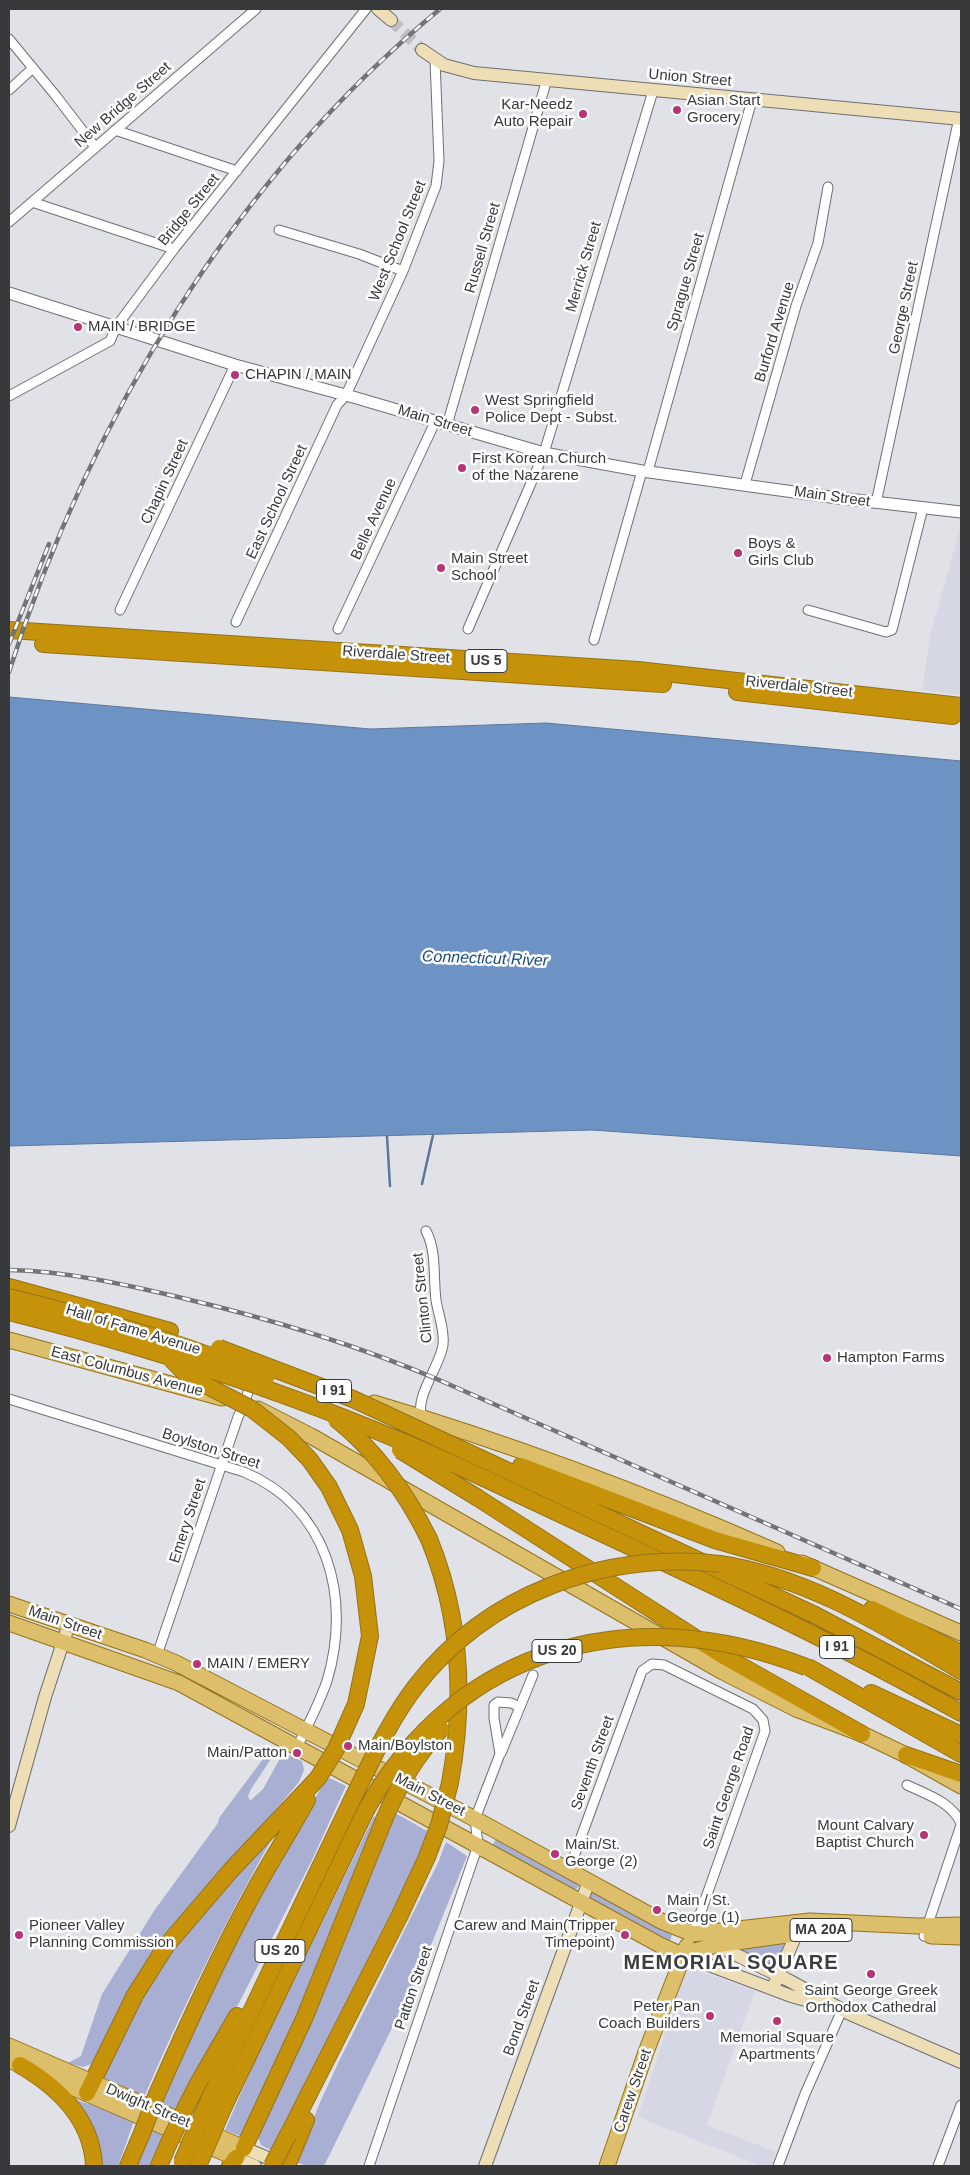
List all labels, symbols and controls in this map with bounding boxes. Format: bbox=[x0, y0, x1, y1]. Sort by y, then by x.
street label: New Bridge Street bbox=[71, 58, 175, 152]
street label: Union Street bbox=[648, 65, 732, 91]
place label: Asian Start Grocery bbox=[687, 92, 760, 127]
place label: Kar-Needz Auto Repair bbox=[494, 96, 573, 131]
marker: Asian Start Grocery bbox=[671, 104, 683, 116]
marker: Kar-Needz Auto Repair bbox=[577, 108, 589, 120]
street label: Bridge Street bbox=[154, 170, 224, 250]
street label: West School Street bbox=[366, 178, 430, 304]
street label: Russell Street bbox=[461, 201, 505, 295]
street label: Merrick Street bbox=[562, 220, 606, 314]
street label: Sprague Street bbox=[663, 231, 709, 333]
street label: George Street bbox=[885, 260, 923, 356]
street label: Burford Avenue bbox=[751, 280, 799, 384]
place label: MAIN / BRIDGE bbox=[88, 318, 196, 336]
marker: MAIN / BRIDGE bbox=[72, 321, 84, 333]
place label: CHAPIN / MAIN bbox=[245, 366, 352, 384]
marker: CHAPIN / MAIN bbox=[229, 369, 241, 381]
place label: West Springfield Police Dept - Subst. bbox=[485, 392, 618, 427]
street label: Main Street bbox=[396, 401, 474, 441]
marker: West Springfield Police Dept - Subst. bbox=[469, 404, 481, 416]
street label: Chapin Street bbox=[137, 437, 193, 527]
street label: East School Street bbox=[243, 442, 311, 562]
place label: First Korean Church of the Nazarene bbox=[472, 450, 606, 485]
marker: First Korean Church of the Nazarene bbox=[456, 462, 468, 474]
street label: Belle Avenue bbox=[347, 475, 401, 563]
street label: Main Street bbox=[793, 483, 871, 511]
place label: Boys & Girls Club bbox=[748, 535, 814, 570]
marker: Boys & Girls Club bbox=[732, 547, 744, 559]
place label: Main Street School bbox=[451, 550, 528, 585]
marker: Main Street School bbox=[435, 562, 447, 574]
street label: Riverdale Street bbox=[342, 642, 450, 668]
road number: US 5 bbox=[465, 649, 507, 672]
street label: Riverdale Street bbox=[745, 672, 853, 702]
water label: Connecticut River bbox=[422, 947, 548, 971]
street label: Clinton Street bbox=[409, 1252, 437, 1344]
street label: Hall of Fame Avenue bbox=[64, 1301, 202, 1359]
street label: East Columbus Avenue bbox=[49, 1343, 205, 1401]
place label: Hampton Farms bbox=[837, 1349, 945, 1367]
marker: Hampton Farms bbox=[821, 1352, 833, 1364]
road number: I 91 bbox=[316, 1380, 352, 1402]
street label: Boylston Street bbox=[160, 1425, 262, 1473]
street label: Emery Street bbox=[166, 1477, 210, 1565]
street label: Main Street bbox=[26, 1602, 104, 1644]
road number: I 91 bbox=[820, 1635, 854, 1658]
road number: US 20 bbox=[532, 1640, 582, 1662]
place label: MAIN / EMERY bbox=[207, 1655, 310, 1673]
marker: MAIN / EMERY bbox=[191, 1658, 203, 1670]
street label: Seventh Street bbox=[568, 1713, 618, 1813]
street label: Saint George Road bbox=[700, 1724, 758, 1852]
place label: Main/Boylston bbox=[358, 1737, 452, 1755]
marker: Main/Boylston bbox=[342, 1740, 354, 1752]
place label: Main/Patton bbox=[207, 1744, 287, 1762]
marker: Main/Patton bbox=[291, 1747, 303, 1759]
street label: Main Street bbox=[392, 1770, 468, 1820]
place label: Mount Calvary Baptist Church bbox=[816, 1817, 914, 1852]
marker: Mount Calvary Baptist Church bbox=[918, 1829, 930, 1841]
place label: Main/St. George (2) bbox=[565, 1836, 638, 1871]
marker: Main/St. George (2) bbox=[549, 1848, 561, 1860]
place label: Main / St. George (1) bbox=[667, 1892, 740, 1927]
marker: Main / St. George (1) bbox=[651, 1904, 663, 1916]
place label: Pioneer Valley Planning Commission bbox=[29, 1917, 174, 1952]
place label: Carew and Main(Tripper Timepoint) bbox=[454, 1917, 615, 1952]
road number: MA 20A bbox=[790, 1918, 852, 1942]
marker: Pioneer Valley Planning Commission bbox=[13, 1929, 25, 1941]
marker: Carew and Main(Tripper Timepoint) bbox=[619, 1929, 631, 1941]
road number: US 20 bbox=[255, 1940, 305, 1962]
street label: Patton Street bbox=[391, 1944, 437, 2032]
district label: MEMORIAL SQUARE bbox=[622, 1951, 840, 1975]
marker: Saint George Greek Orthodox Cathedral bbox=[865, 1968, 877, 1980]
street label: Bond Street bbox=[500, 1978, 544, 2058]
place label: Saint George Greek Orthodox Cathedral bbox=[804, 1982, 938, 2017]
place label: Peter Pan Coach Builders bbox=[598, 1998, 700, 2033]
marker: Peter Pan Coach Builders bbox=[704, 2010, 716, 2022]
marker: Memorial Square Apartments bbox=[771, 2015, 783, 2027]
place label: Memorial Square Apartments bbox=[720, 2029, 834, 2064]
street label: Carew Street bbox=[610, 2047, 656, 2135]
street label: Dwight Street bbox=[103, 2080, 193, 2132]

